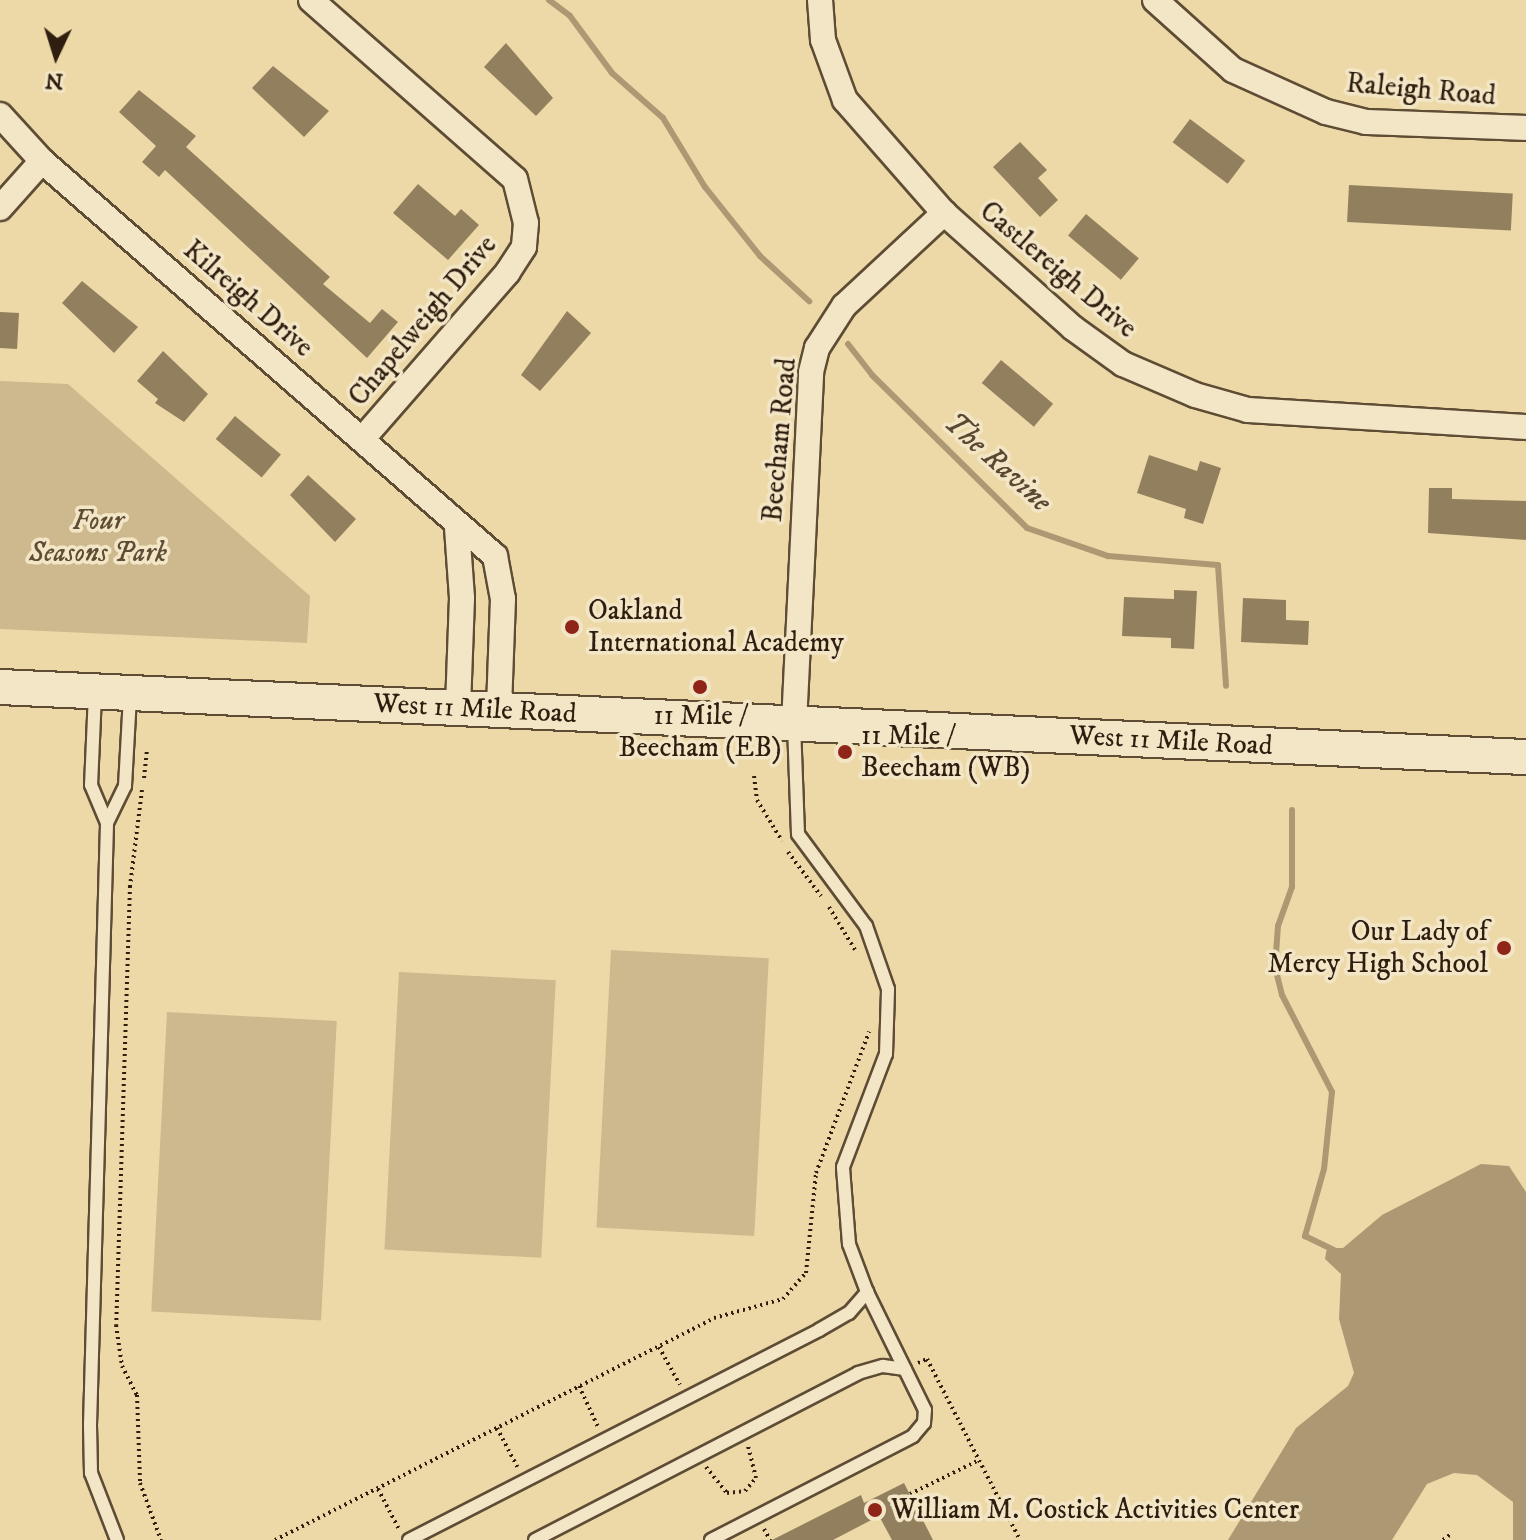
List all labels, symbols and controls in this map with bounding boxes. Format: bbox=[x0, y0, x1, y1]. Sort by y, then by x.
north arrow bbox=[16, 16, 96, 96]
text: N bbox=[44, 66, 64, 95]
street label: Raleigh Road bbox=[1345, 67, 1497, 113]
street label: Castlereigh Drive bbox=[973, 195, 1143, 345]
street label: Chapelweigh Drive bbox=[342, 229, 504, 413]
street label: Kilreigh Drive bbox=[176, 233, 320, 365]
street label: Beecham Road bbox=[756, 357, 804, 523]
water label: The Ravine bbox=[936, 406, 1058, 520]
park label: Four Seasons Park bbox=[29, 504, 167, 570]
place label: Oakland International Academy bbox=[588, 594, 844, 660]
marker: Oakland International Academy bbox=[563, 618, 581, 636]
marker: 11 Mile / Beecham (EB) bbox=[691, 678, 709, 696]
street label: West 11 Mile Road bbox=[373, 687, 577, 731]
place label: 11 Mile / Beecham (EB) bbox=[619, 699, 781, 765]
place label: 11 Mile / Beecham (WB) bbox=[861, 719, 1030, 785]
street label: West 11 Mile Road bbox=[1069, 719, 1273, 763]
marker: 11 Mile / Beecham (WB) bbox=[836, 743, 854, 761]
place label: Our Lady of Mercy High School bbox=[1268, 915, 1488, 981]
marker: Our Lady of Mercy High School bbox=[1495, 939, 1513, 957]
place label: William M. Costick Activities Center bbox=[891, 1493, 1299, 1527]
marker: William M. Costick Activities Center bbox=[866, 1501, 884, 1519]

